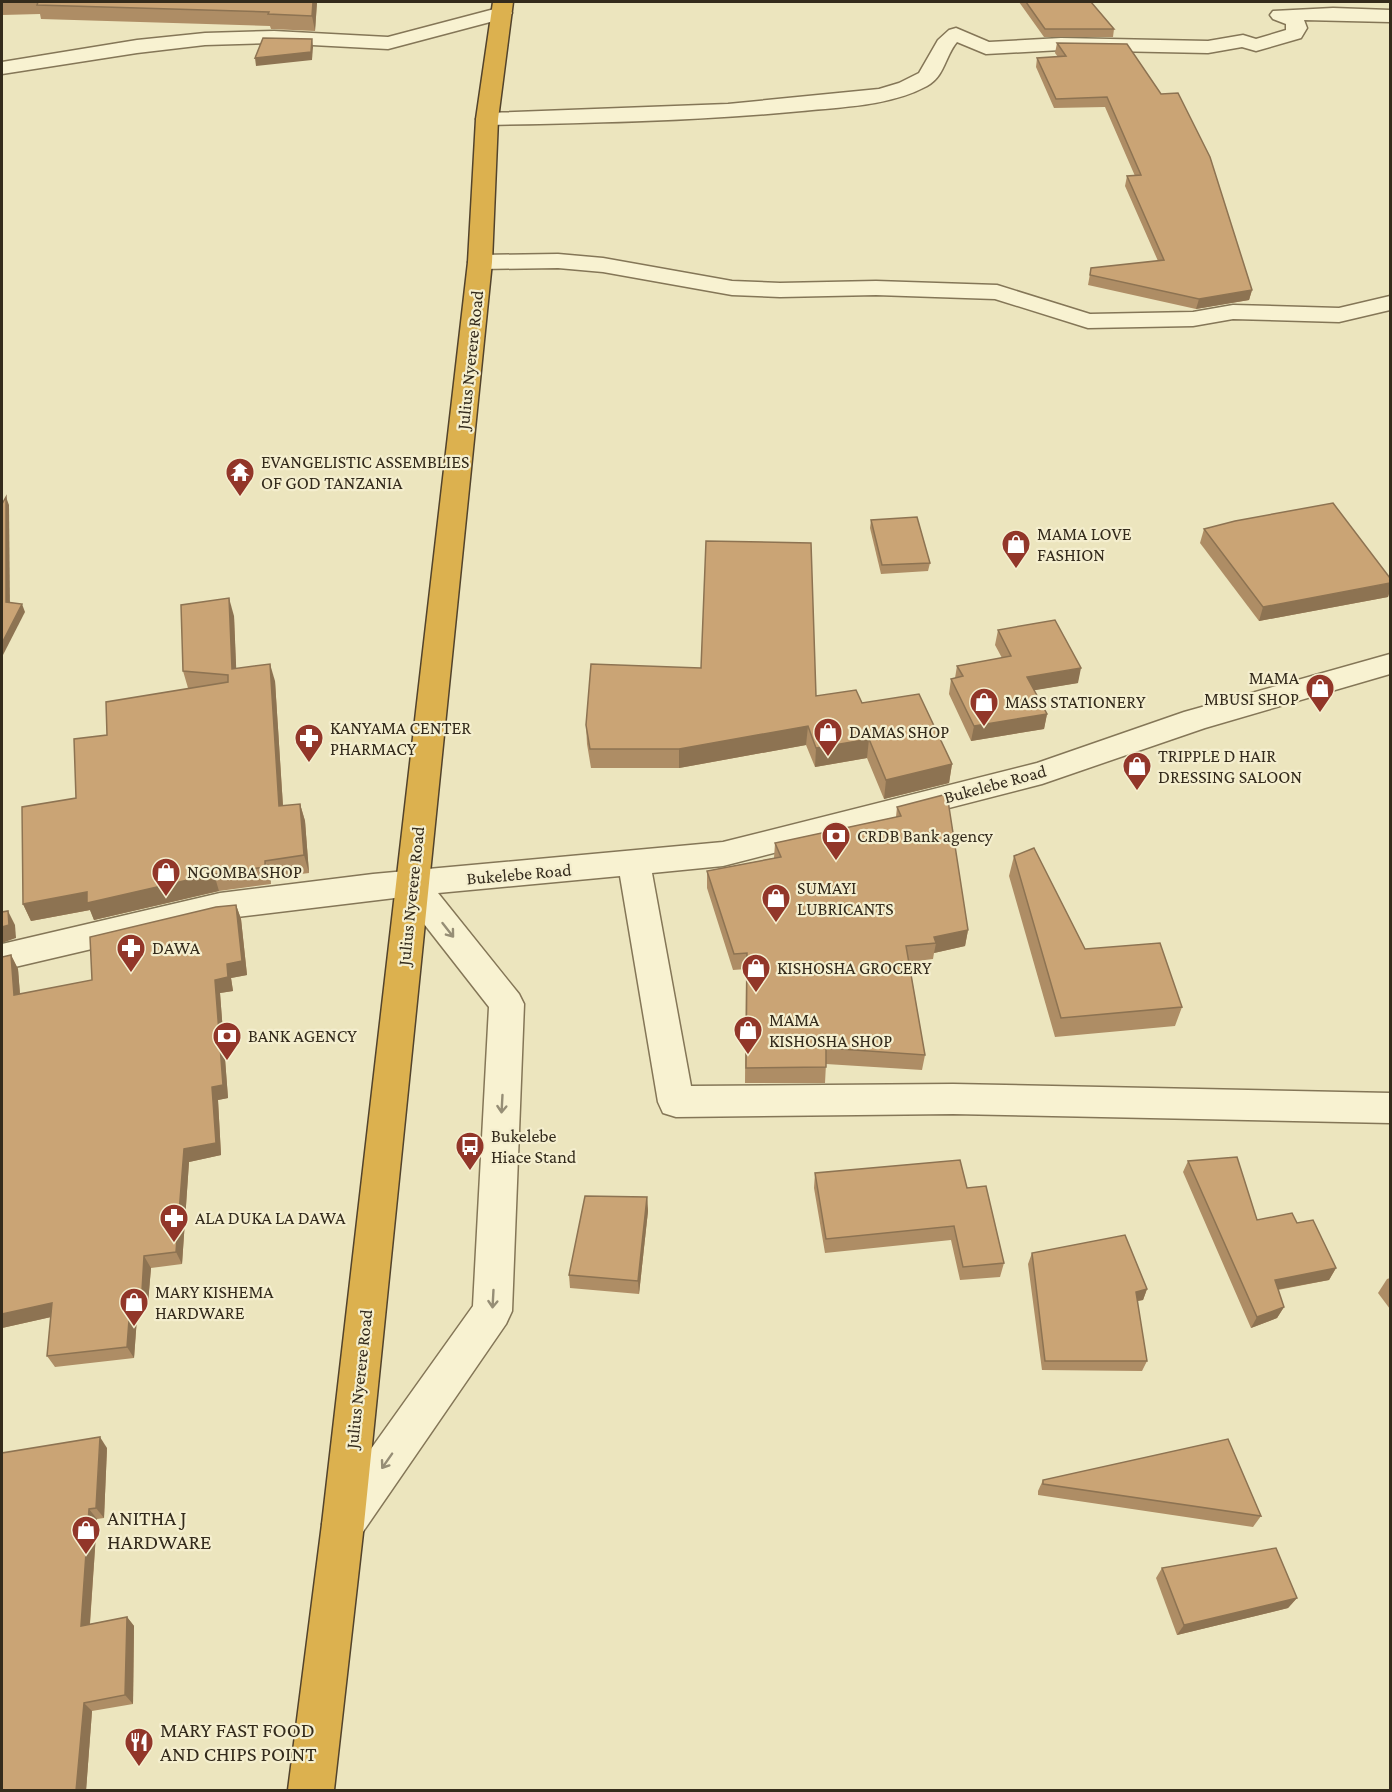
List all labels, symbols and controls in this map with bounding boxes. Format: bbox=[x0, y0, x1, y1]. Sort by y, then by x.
street label: Julius Nyerere Road bbox=[453, 289, 487, 433]
place label: EVANGELISTIC ASSEMBLIES OF GOD TANZANIA bbox=[261, 452, 470, 493]
temple icon: EVANGELISTIC ASSEMBLIES OF GOD TANZANIA bbox=[224, 456, 256, 498]
place label: MAMA LOVE FASHION bbox=[1037, 524, 1132, 565]
shop icon: MAMA LOVE FASHION bbox=[1000, 528, 1032, 570]
place label: MAMA MBUSI SHOP bbox=[1204, 668, 1300, 709]
shop icon: MAMA MBUSI SHOP bbox=[1304, 672, 1336, 714]
shop icon: MASS STATIONERY bbox=[968, 686, 1000, 728]
place label: MASS STATIONERY bbox=[1005, 692, 1146, 712]
shop icon: DAMAS SHOP bbox=[812, 716, 844, 758]
place label: KANYAMA CENTER PHARMACY bbox=[330, 718, 472, 759]
pharmacy icon: KANYAMA CENTER PHARMACY bbox=[293, 722, 325, 764]
place label: DAMAS SHOP bbox=[849, 722, 949, 742]
place label: TRIPPLE D HAIR DRESSING SALOON bbox=[1158, 746, 1302, 787]
shop icon: TRIPPLE D HAIR DRESSING SALOON bbox=[1121, 750, 1153, 792]
street label: Bukelebe Road bbox=[942, 761, 1049, 807]
bank icon: CRDB Bank agency bbox=[820, 820, 852, 862]
street label: Julius Nyerere Road bbox=[394, 825, 428, 969]
place label: CRDB Bank agency bbox=[857, 826, 994, 846]
shop icon: NGOMBA SHOP bbox=[150, 856, 182, 898]
street label: Bukelebe Road bbox=[466, 859, 573, 889]
place label: NGOMBA SHOP bbox=[187, 862, 302, 882]
place label: SUMAYI LUBRICANTS bbox=[797, 878, 894, 919]
shop icon: SUMAYI LUBRICANTS bbox=[760, 882, 792, 924]
one-way arrow bbox=[442, 922, 455, 938]
pharmacy icon: DAWA bbox=[115, 932, 147, 974]
place label: DAWA bbox=[152, 938, 201, 958]
shop icon: KISHOSHA GROCERY bbox=[740, 952, 772, 994]
place label: KISHOSHA GROCERY bbox=[777, 958, 932, 978]
place label: MAMA KISHOSHA SHOP bbox=[769, 1010, 892, 1051]
shop icon: MAMA KISHOSHA SHOP bbox=[732, 1014, 764, 1056]
bank icon: BANK AGENCY bbox=[211, 1020, 243, 1062]
place label: BANK AGENCY bbox=[248, 1026, 357, 1046]
one-way arrow bbox=[497, 1094, 508, 1114]
place label: Bukelebe Hiace Stand bbox=[491, 1126, 577, 1167]
bus stop icon: Bukelebe Hiace Stand bbox=[454, 1130, 486, 1172]
pharmacy icon: ALA DUKA LA DAWA bbox=[158, 1202, 190, 1244]
place label: ALA DUKA LA DAWA bbox=[195, 1208, 346, 1228]
place label: MARY KISHEMA HARDWARE bbox=[155, 1282, 274, 1323]
shop icon: MARY KISHEMA HARDWARE bbox=[118, 1286, 150, 1328]
one-way arrow bbox=[487, 1289, 498, 1309]
street label: Julius Nyerere Road bbox=[342, 1308, 376, 1452]
one-way arrow bbox=[381, 1452, 393, 1468]
place label: ANITHA J HARDWARE bbox=[107, 1506, 211, 1554]
shop icon: ANITHA J HARDWARE bbox=[70, 1514, 102, 1556]
place label: MARY FAST FOOD AND CHIPS POINT bbox=[160, 1718, 317, 1766]
restaurant icon: MARY FAST FOOD AND CHIPS POINT bbox=[123, 1726, 155, 1768]

